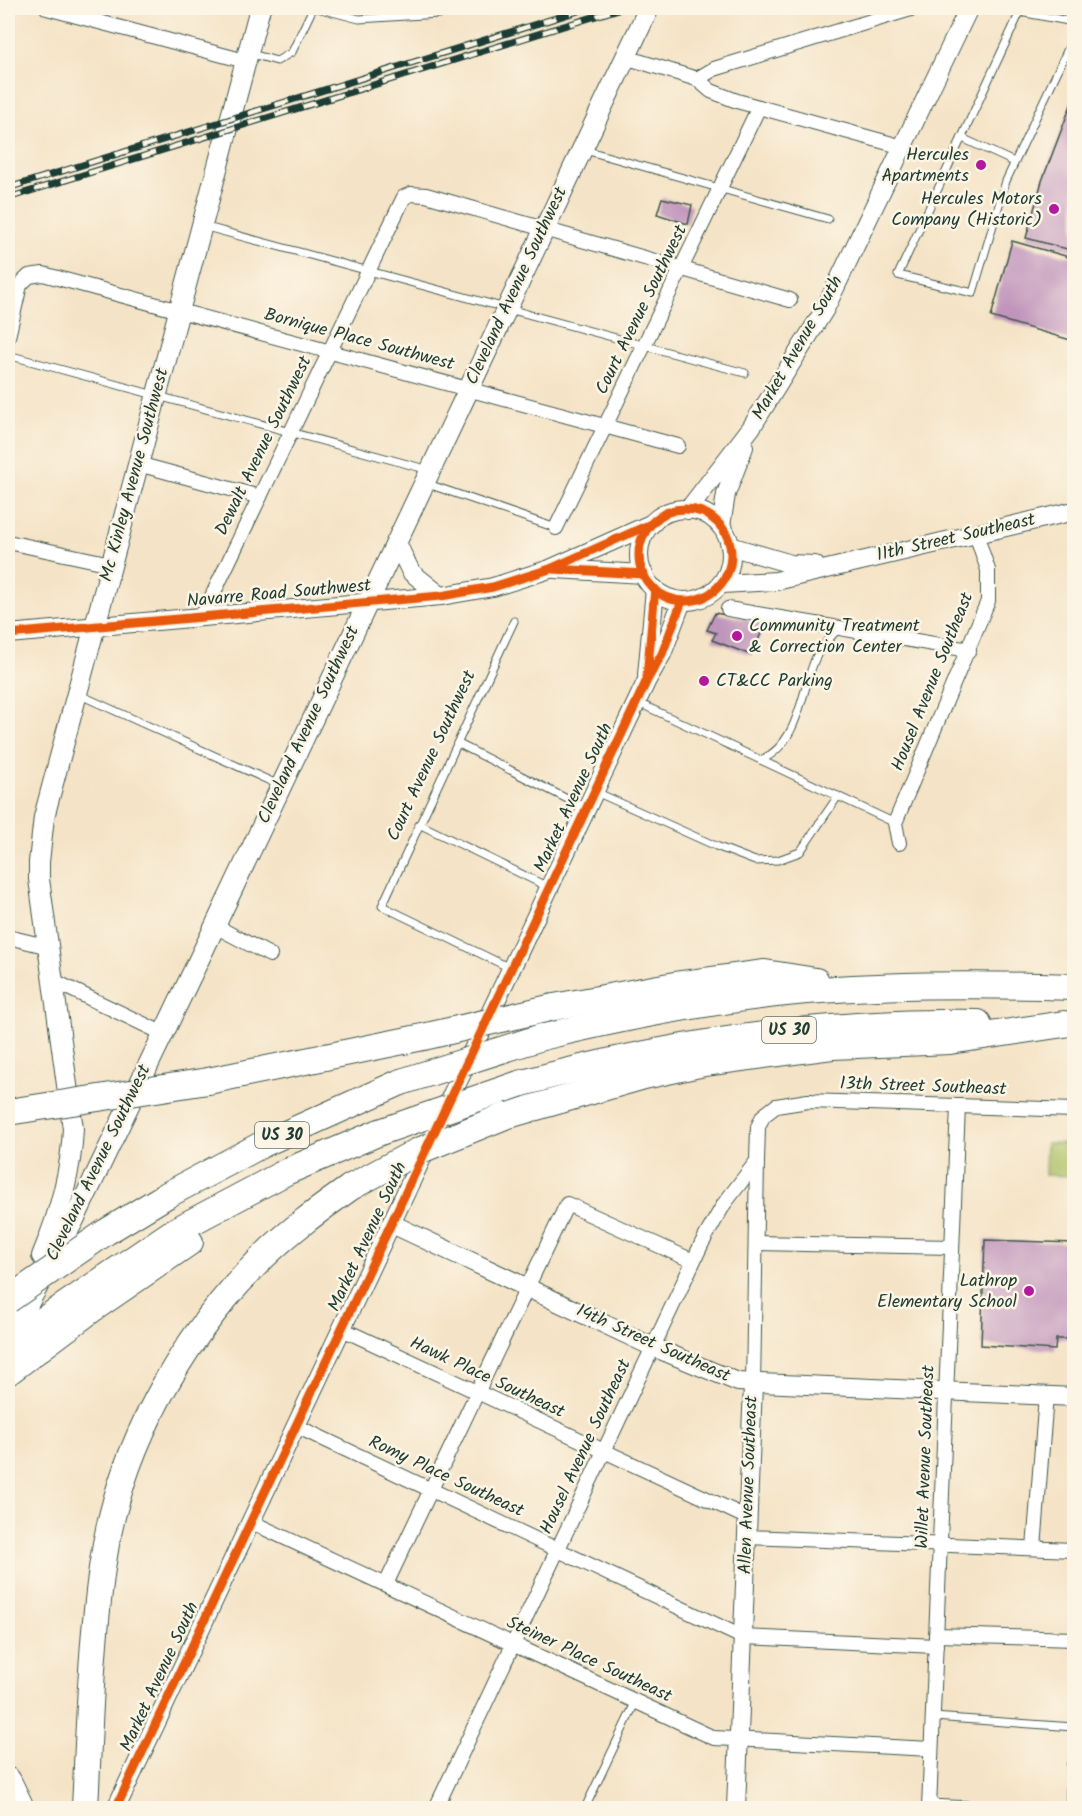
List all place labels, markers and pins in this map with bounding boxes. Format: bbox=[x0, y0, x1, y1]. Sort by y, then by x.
place label: Hercules Apartments bbox=[881, 141, 969, 191]
marker: Hercules Apartments bbox=[974, 158, 988, 172]
place label: Hercules Motors Company (Historic) bbox=[891, 185, 1042, 235]
marker: Hercules Motors Company (Historic) bbox=[1047, 202, 1061, 216]
place label: Community Treatment & Correction Center bbox=[749, 612, 921, 662]
marker: Community Treatment & Correction Center bbox=[730, 629, 744, 643]
place label: CT&CC Parking bbox=[716, 667, 833, 696]
marker: CT&CC Parking bbox=[697, 674, 711, 688]
place label: Lathrop Elementary School bbox=[877, 1267, 1018, 1317]
marker: Lathrop Elementary School bbox=[1022, 1284, 1036, 1298]

